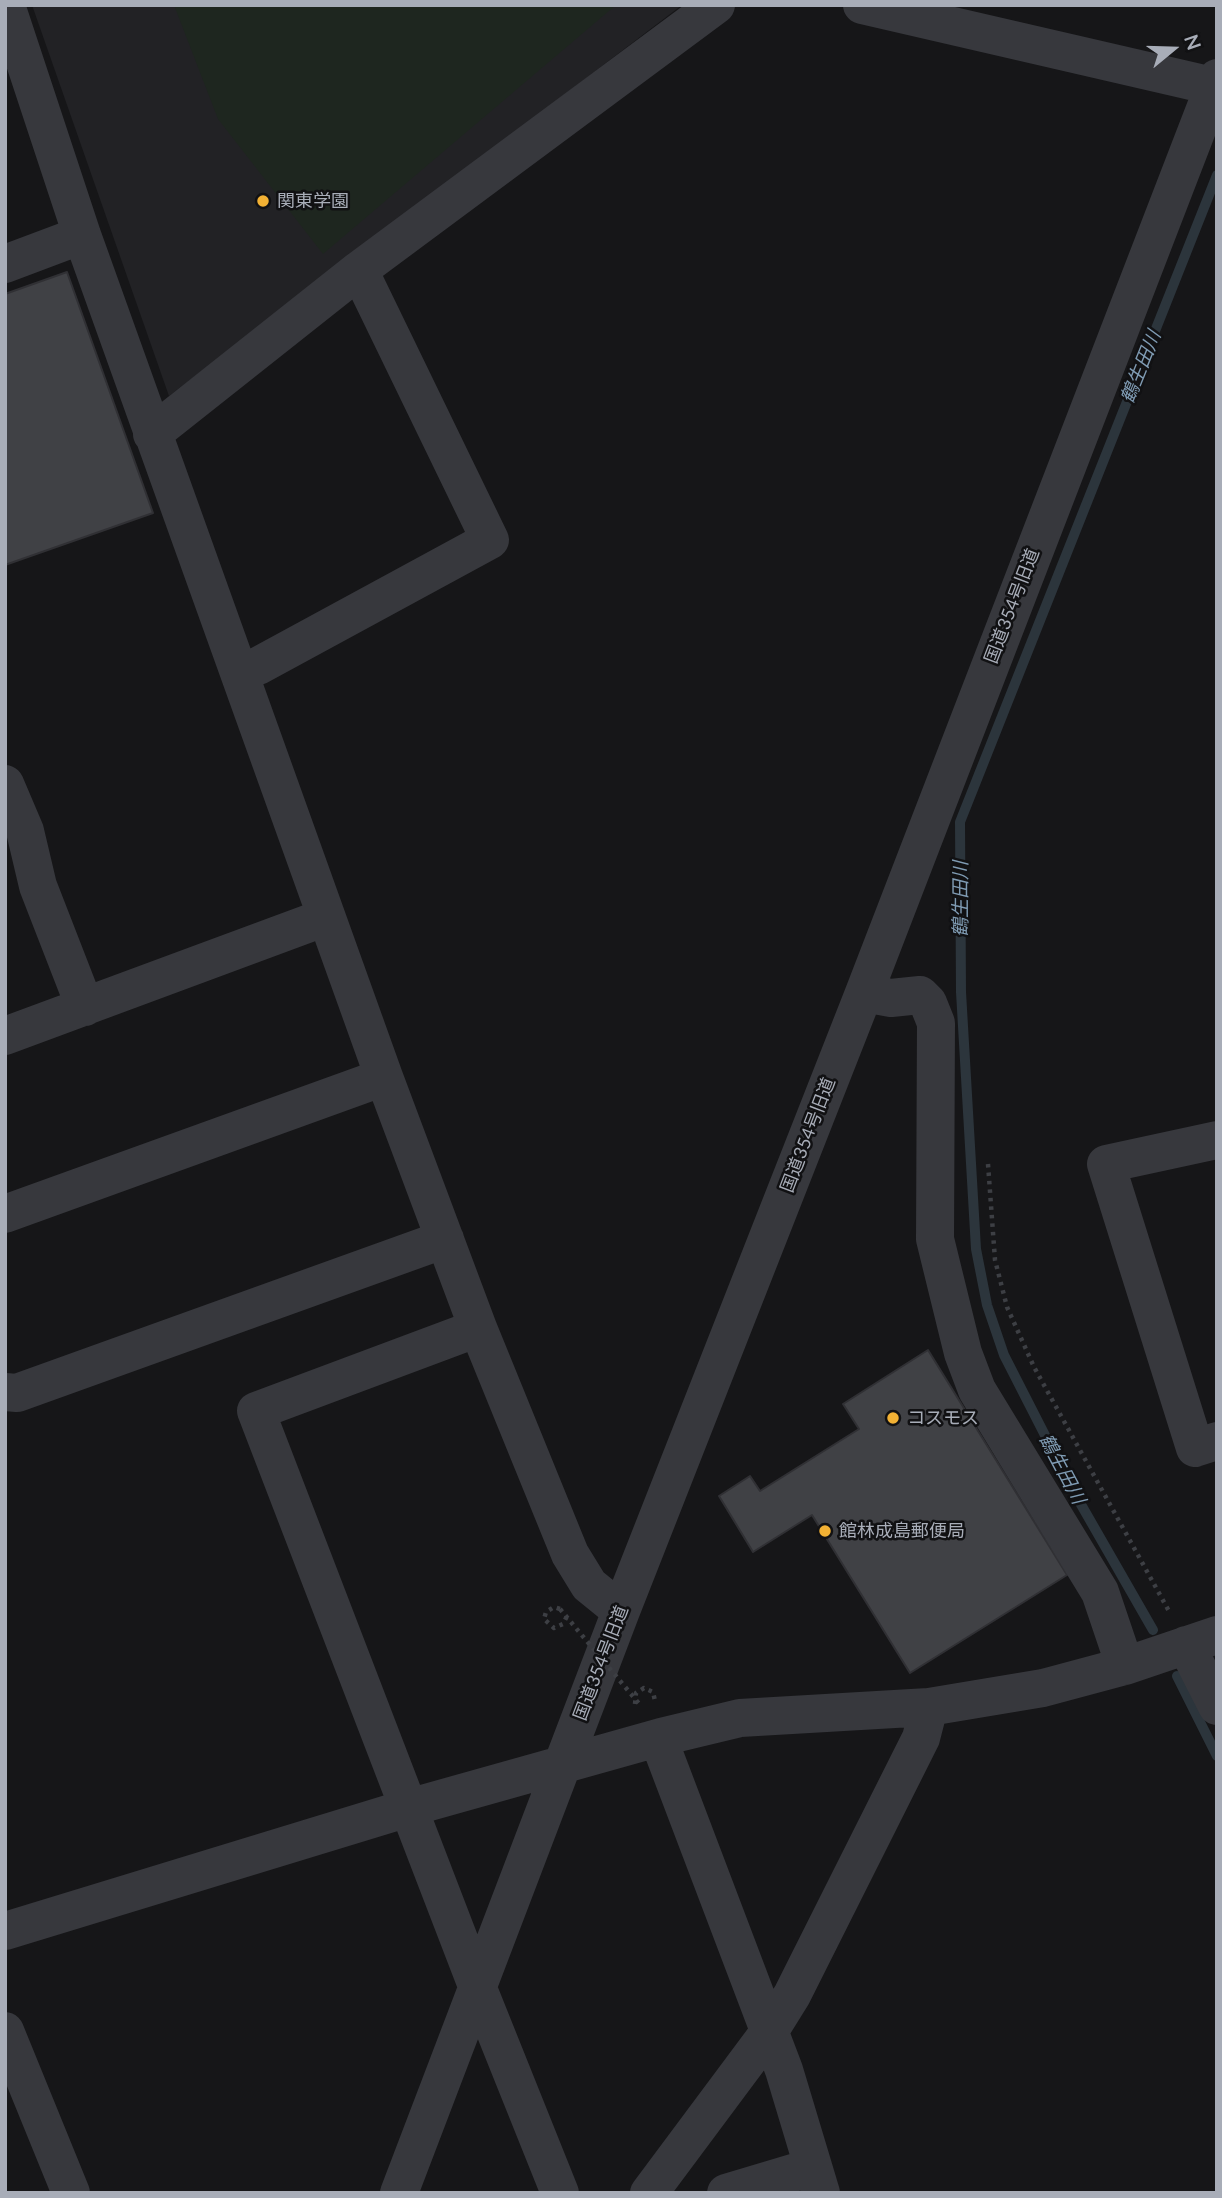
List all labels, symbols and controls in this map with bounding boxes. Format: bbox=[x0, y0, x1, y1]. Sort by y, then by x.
north arrow bbox=[1138, 14, 1208, 84]
text: N bbox=[1180, 31, 1207, 53]
place label: 関東学園 bbox=[277, 190, 349, 212]
marker: 関東学園 bbox=[255, 193, 271, 209]
water label: 鶴生田川 bbox=[1116, 327, 1166, 407]
street label: 国道354号旧道 bbox=[980, 545, 1044, 667]
water label: 鶴生田川 bbox=[950, 861, 972, 937]
street label: 国道354号旧道 bbox=[776, 1074, 840, 1196]
place label: コスモス bbox=[907, 1407, 979, 1429]
marker: コスモス bbox=[885, 1410, 901, 1426]
water label: 鶴生田川 bbox=[1034, 1430, 1090, 1508]
place label: 館林成島郵便局 bbox=[839, 1520, 965, 1542]
marker: 館林成島郵便局 bbox=[817, 1523, 833, 1539]
street label: 国道354号旧道 bbox=[569, 1602, 633, 1724]

